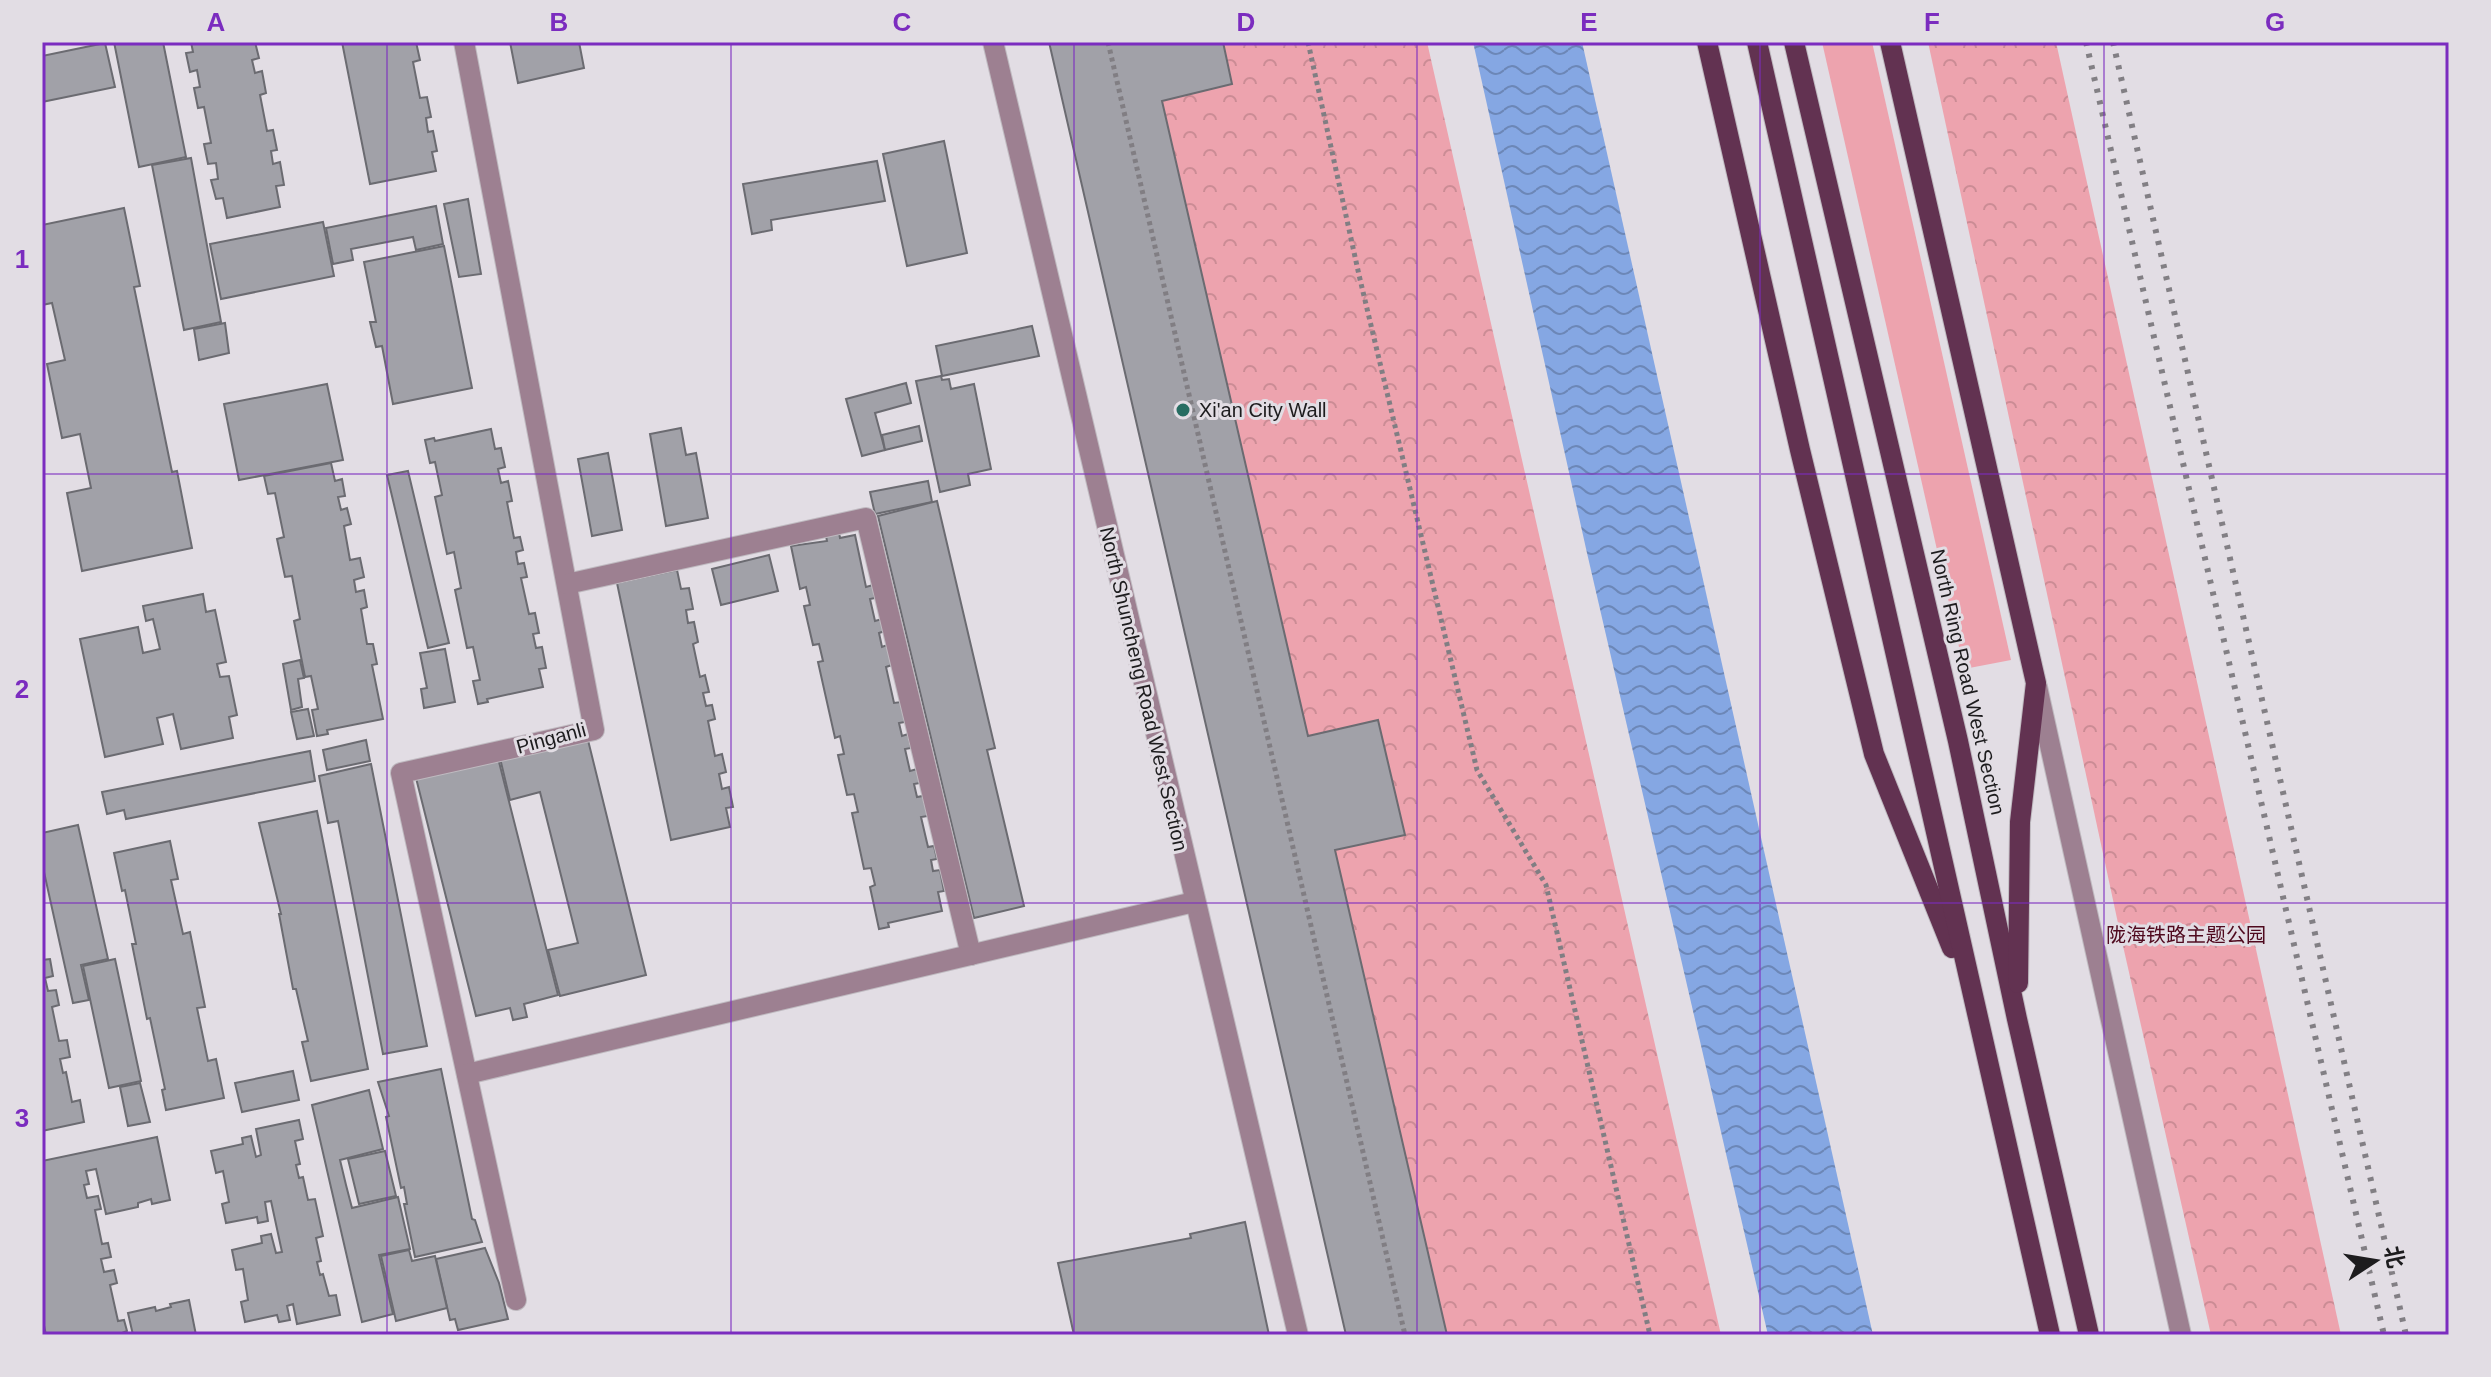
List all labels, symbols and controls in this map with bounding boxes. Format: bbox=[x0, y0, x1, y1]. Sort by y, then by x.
text: A bbox=[207, 7, 226, 37]
text: B bbox=[550, 7, 568, 37]
text: C bbox=[893, 7, 912, 37]
text: D bbox=[1237, 7, 1255, 37]
text: E bbox=[1580, 7, 1598, 37]
text: F bbox=[1924, 7, 1940, 37]
text: G bbox=[2265, 7, 2285, 37]
text: 1 bbox=[15, 244, 29, 274]
place label: Xi'an City Wall bbox=[1199, 399, 1327, 421]
marker: Xi'an City Wall bbox=[1174, 401, 1192, 419]
street label: North Shuncheng Road West Section bbox=[1096, 525, 1192, 853]
street label: North Ring Road West Section bbox=[1927, 547, 2009, 817]
text: 2 bbox=[15, 674, 29, 704]
street label: Pinganli bbox=[514, 718, 588, 758]
park label: 陇海铁路主题公园 bbox=[2106, 924, 2266, 946]
text: 3 bbox=[15, 1103, 29, 1133]
north arrow bbox=[2335, 1221, 2415, 1301]
text: 北 bbox=[2380, 1244, 2409, 1270]

